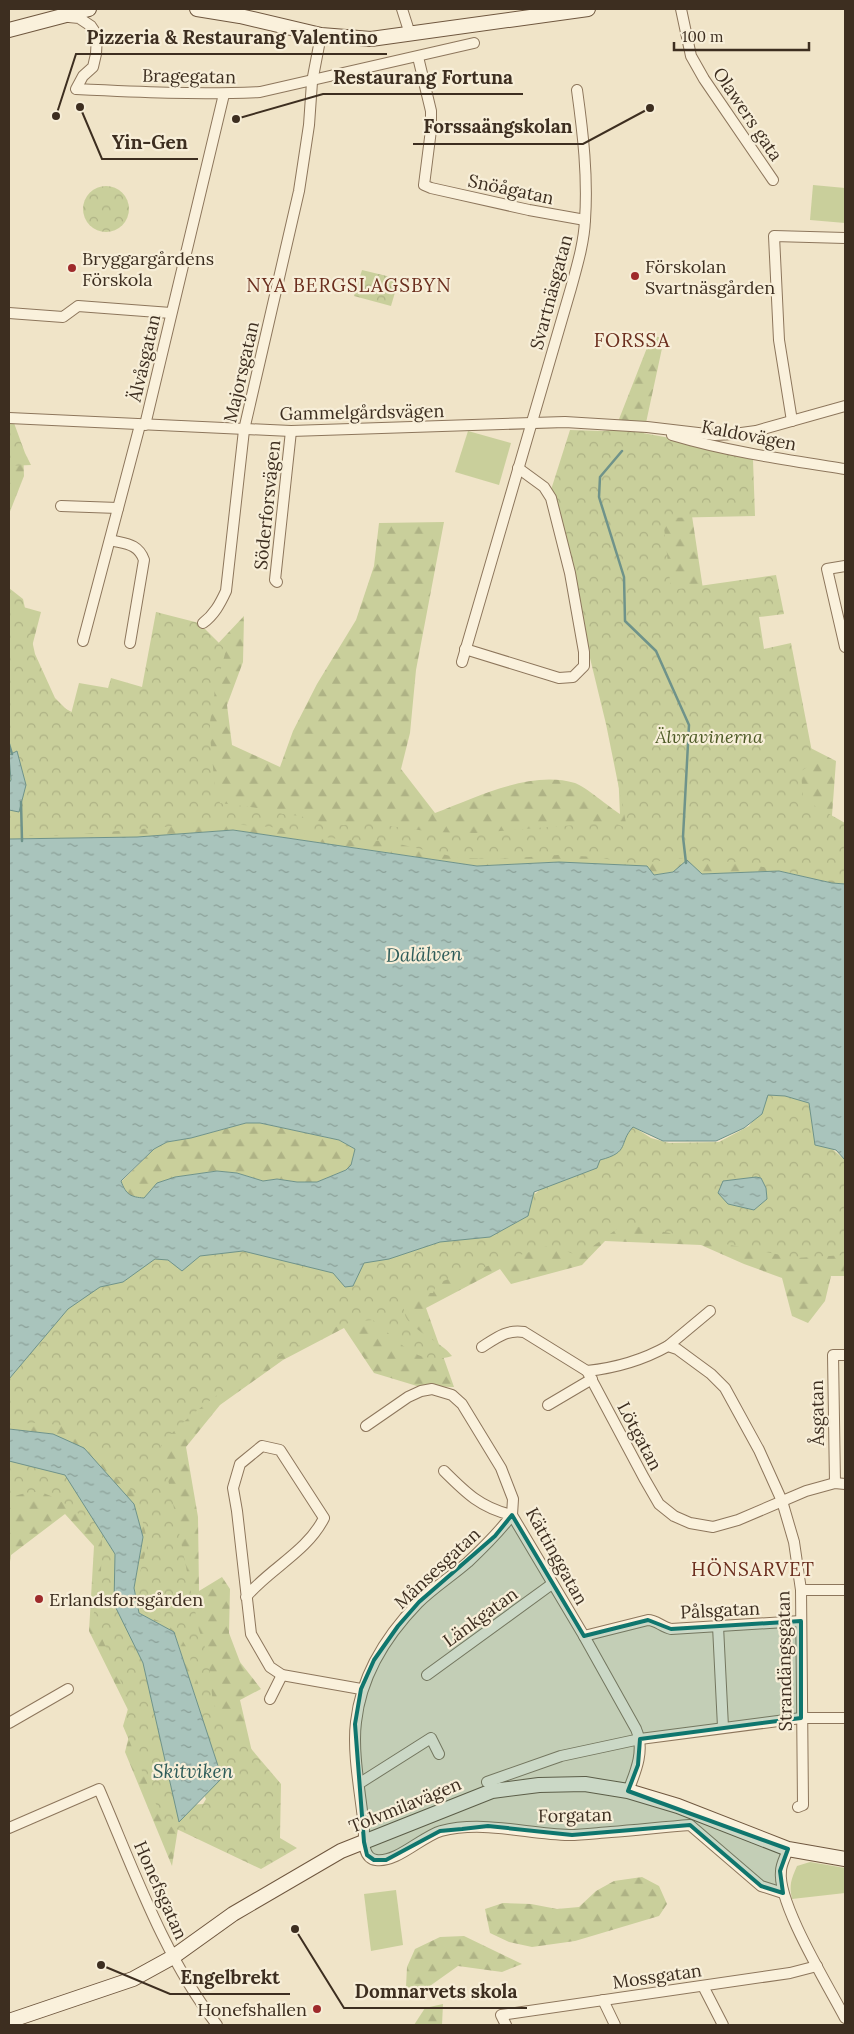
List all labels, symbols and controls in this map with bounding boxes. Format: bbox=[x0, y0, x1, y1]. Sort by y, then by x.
callout: Pizzeria & Restaurang Valentino bbox=[76, 20, 387, 54]
scale bar bbox=[674, 20, 809, 52]
text: Pizzeria & Restaurang Valentino bbox=[86, 25, 378, 49]
text: 100 m bbox=[682, 27, 723, 46]
callout: Restaurang Fortuna bbox=[323, 60, 523, 94]
street label: Olawers gata bbox=[708, 63, 788, 165]
street label: Bragegatan bbox=[142, 64, 236, 88]
text: Restaurang Fortuna bbox=[333, 65, 513, 89]
callout: Forssaängskolan bbox=[413, 110, 583, 144]
text: Forssaängskolan bbox=[423, 114, 573, 138]
callout: Yin-Gen bbox=[102, 125, 198, 159]
text: Yin-Gen bbox=[112, 130, 188, 154]
street label: Snöågatan bbox=[466, 169, 556, 209]
street label: Svartnäsgatan bbox=[525, 232, 577, 352]
place label: Bryggargårdens Förskola bbox=[82, 247, 214, 291]
place label: Förskolan Svartnäsgården bbox=[645, 255, 775, 299]
marker: Bryggargårdens Förskola bbox=[66, 262, 78, 274]
marker: Förskolan Svartnäsgården bbox=[629, 270, 641, 282]
district label: NYA BERGSLAGSBYN bbox=[246, 273, 452, 297]
street label: Älvåsgatan bbox=[123, 312, 165, 405]
street label: Majorsgatan bbox=[218, 319, 264, 425]
district label: FORSSA bbox=[594, 328, 670, 352]
street label: Gammelgårdsvägen bbox=[280, 399, 445, 425]
street label: Kaldovägen bbox=[699, 415, 799, 456]
street label: Söderforsvägen bbox=[249, 439, 285, 571]
park label: Älvravinerna bbox=[654, 725, 763, 748]
water label: Dalälven bbox=[386, 941, 463, 967]
street label: Åsgatan bbox=[805, 1380, 829, 1447]
street label: Lötgatan bbox=[612, 1398, 668, 1474]
street label: Kättinggatan bbox=[521, 1503, 593, 1609]
street label: Månsesgatan bbox=[389, 1522, 485, 1614]
district label: HÖNSARVET bbox=[691, 1557, 815, 1581]
street label: Länkgatan bbox=[438, 1582, 522, 1652]
place label: Erlandsforsgården bbox=[49, 1588, 203, 1611]
street label: Strandängsgatan bbox=[771, 1590, 797, 1731]
marker: Erlandsforsgården bbox=[33, 1593, 45, 1605]
street label: Pålsgatan bbox=[680, 1596, 760, 1624]
water label: Skitviken bbox=[153, 1759, 234, 1783]
street label: Tolvmilavägen bbox=[346, 1772, 465, 1838]
street label: Forgatan bbox=[538, 1803, 612, 1827]
street label: Honefsgatan bbox=[129, 1837, 193, 1943]
street label: Mossgatan bbox=[611, 1958, 703, 1994]
callout: Engelbrekt bbox=[170, 1960, 290, 1994]
text: Engelbrekt bbox=[180, 1965, 281, 1989]
callout: Domnarvets skola bbox=[344, 1974, 527, 2008]
text: Domnarvets skola bbox=[355, 1979, 518, 2003]
place label: Honefshallen bbox=[197, 1998, 307, 2021]
marker: Honefshallen bbox=[311, 2003, 323, 2015]

